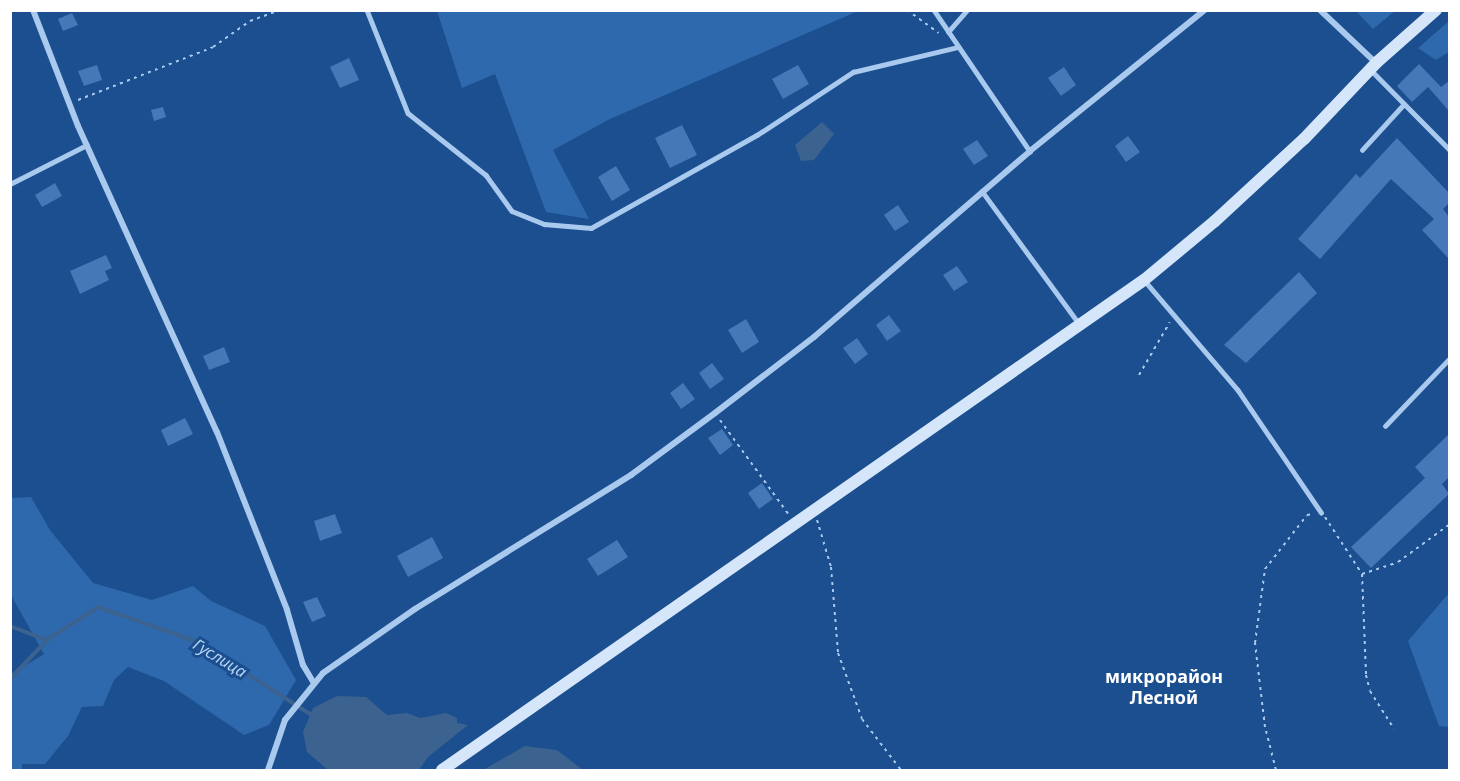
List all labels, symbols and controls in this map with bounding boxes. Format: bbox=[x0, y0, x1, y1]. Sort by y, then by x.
water label: Гуслица bbox=[190, 635, 250, 681]
district label: микрорайон Лесной bbox=[1105, 666, 1223, 708]

